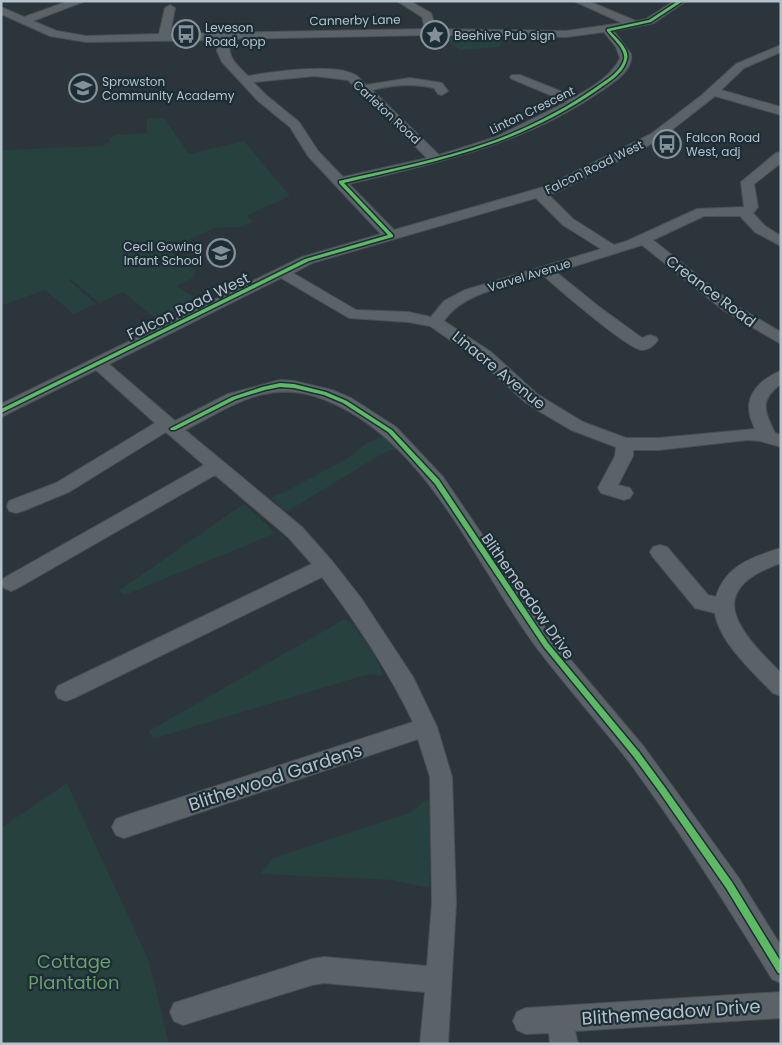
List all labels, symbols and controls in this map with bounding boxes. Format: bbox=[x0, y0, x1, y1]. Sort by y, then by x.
street label: Cannerby Lane bbox=[309, 11, 401, 29]
bus stop icon: Leveson Road, opp bbox=[171, 19, 201, 49]
place label: Leveson Road, opp bbox=[205, 19, 266, 50]
place icon: Beehive Pub sign bbox=[420, 20, 450, 50]
place label: Beehive Pub sign bbox=[454, 27, 555, 44]
school or university icon: Sprowston Community Academy bbox=[68, 73, 98, 103]
place label: Sprowston Community Academy bbox=[102, 73, 235, 104]
street label: Carleton Road bbox=[350, 76, 424, 148]
street label: Linton Crescent bbox=[486, 82, 578, 138]
bus stop icon: Falcon Road West, adj bbox=[652, 129, 682, 159]
place label: Falcon Road West, adj bbox=[686, 129, 760, 160]
street label: Falcon Road West bbox=[542, 136, 646, 198]
place label: Cecil Gowing Infant School bbox=[123, 238, 202, 269]
school or university icon: Cecil Gowing Infant School bbox=[206, 238, 236, 268]
street label: Creance Road bbox=[662, 250, 760, 332]
street label: Varvel Avenue bbox=[485, 254, 573, 296]
street label: Falcon Road West bbox=[123, 267, 253, 345]
street label: Linacre Avenue bbox=[448, 326, 550, 414]
street label: Blithemeadow Drive bbox=[477, 529, 579, 663]
street label: Blithewood Gardens bbox=[185, 737, 365, 817]
park label: Cottage Plantation bbox=[28, 949, 120, 995]
street label: Blithemeadow Drive bbox=[581, 993, 761, 1031]

